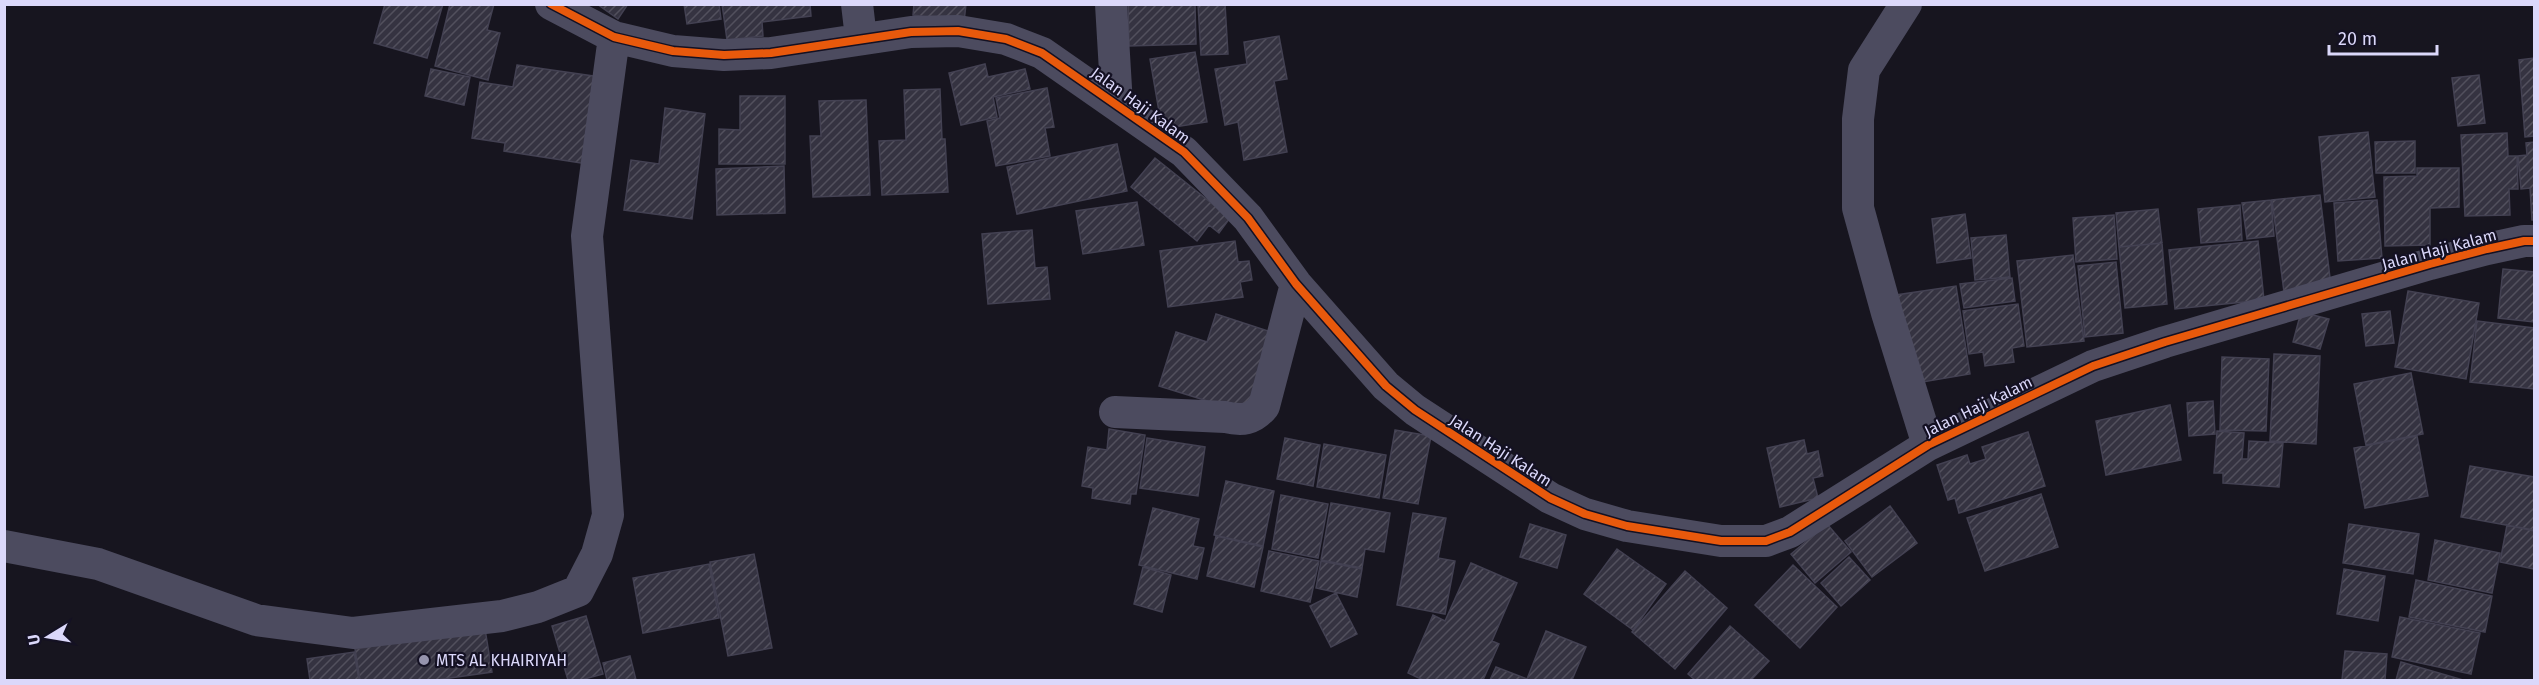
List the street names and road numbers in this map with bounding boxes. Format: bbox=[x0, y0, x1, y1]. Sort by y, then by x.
street label: Jalan Haji Kalam bbox=[1087, 63, 1194, 148]
street label: Jalan Haji Kalam bbox=[2380, 225, 2499, 274]
street label: Jalan Haji Kalam bbox=[1921, 372, 2035, 441]
street label: Jalan Haji Kalam bbox=[1446, 410, 1555, 490]

